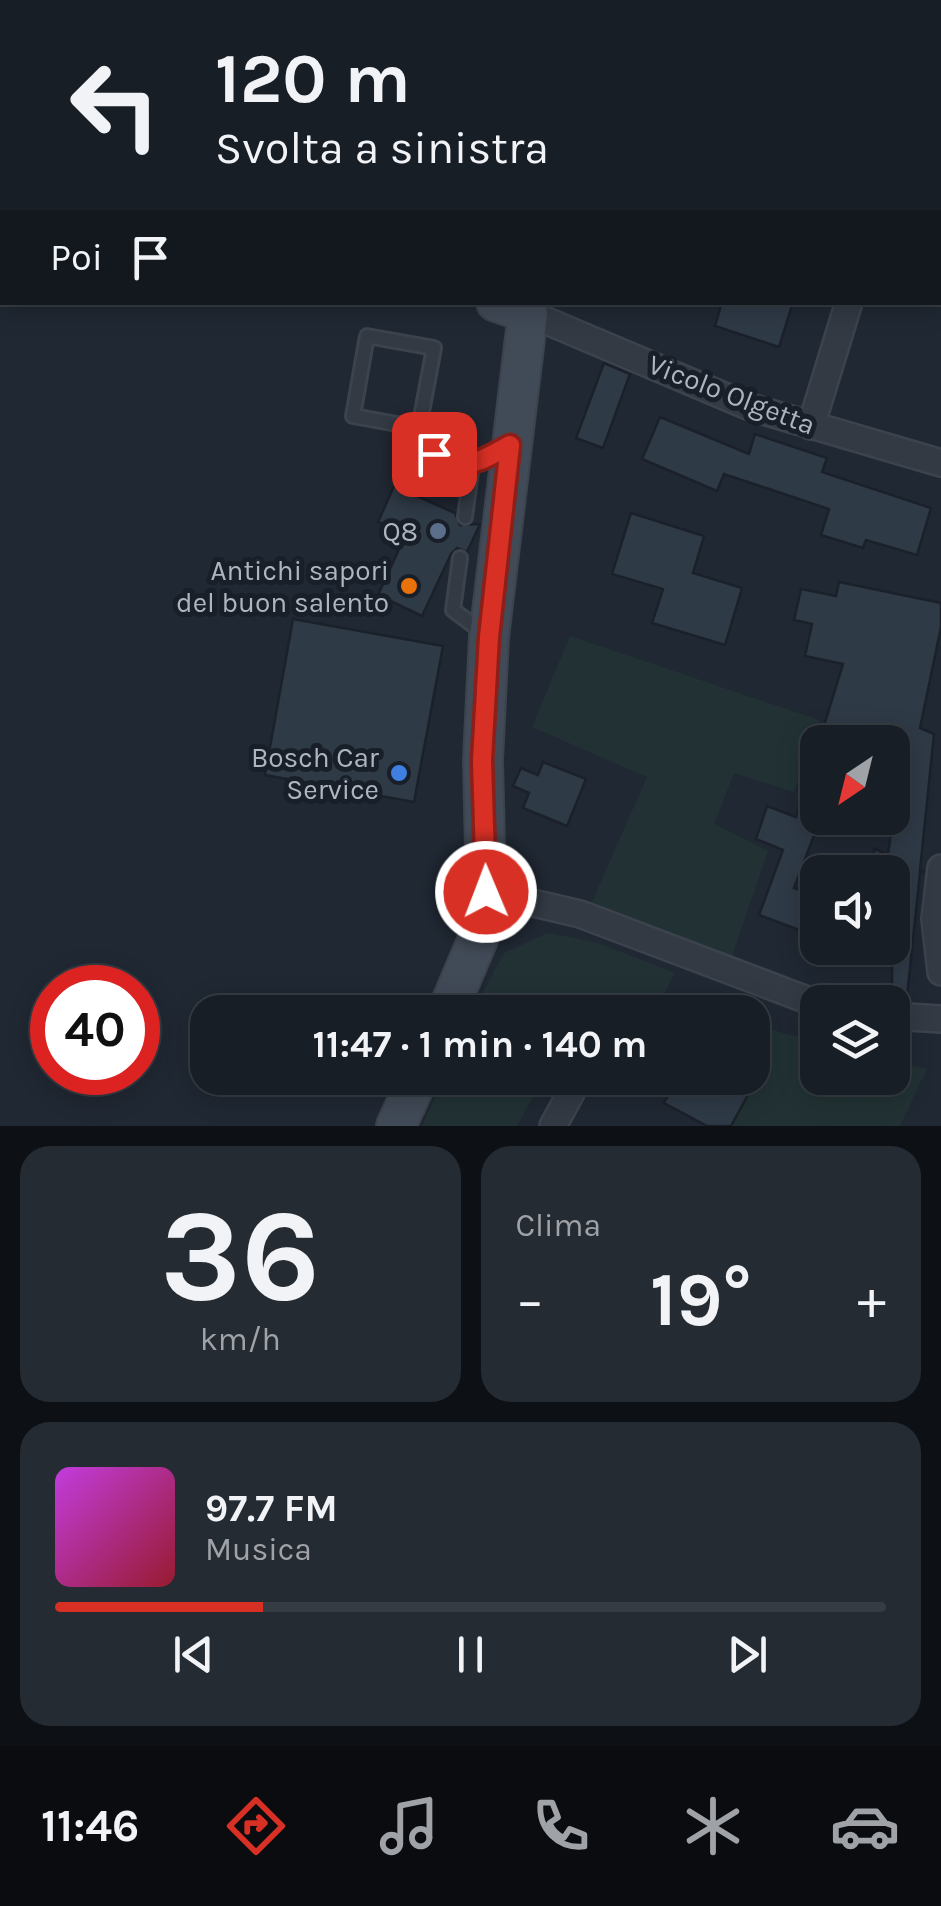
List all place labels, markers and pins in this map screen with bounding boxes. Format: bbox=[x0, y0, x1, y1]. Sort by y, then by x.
pin bbox=[392, 412, 477, 497]
place label: Q8 bbox=[383, 515, 418, 548]
marker: Q8 bbox=[427, 520, 449, 542]
place label: Antichi sapori del buon salento bbox=[176, 554, 389, 619]
marker: Antichi sapori del buon salento bbox=[398, 575, 420, 597]
place label: Bosch Car Service bbox=[251, 741, 380, 806]
marker: Bosch Car Service bbox=[388, 762, 410, 784]

